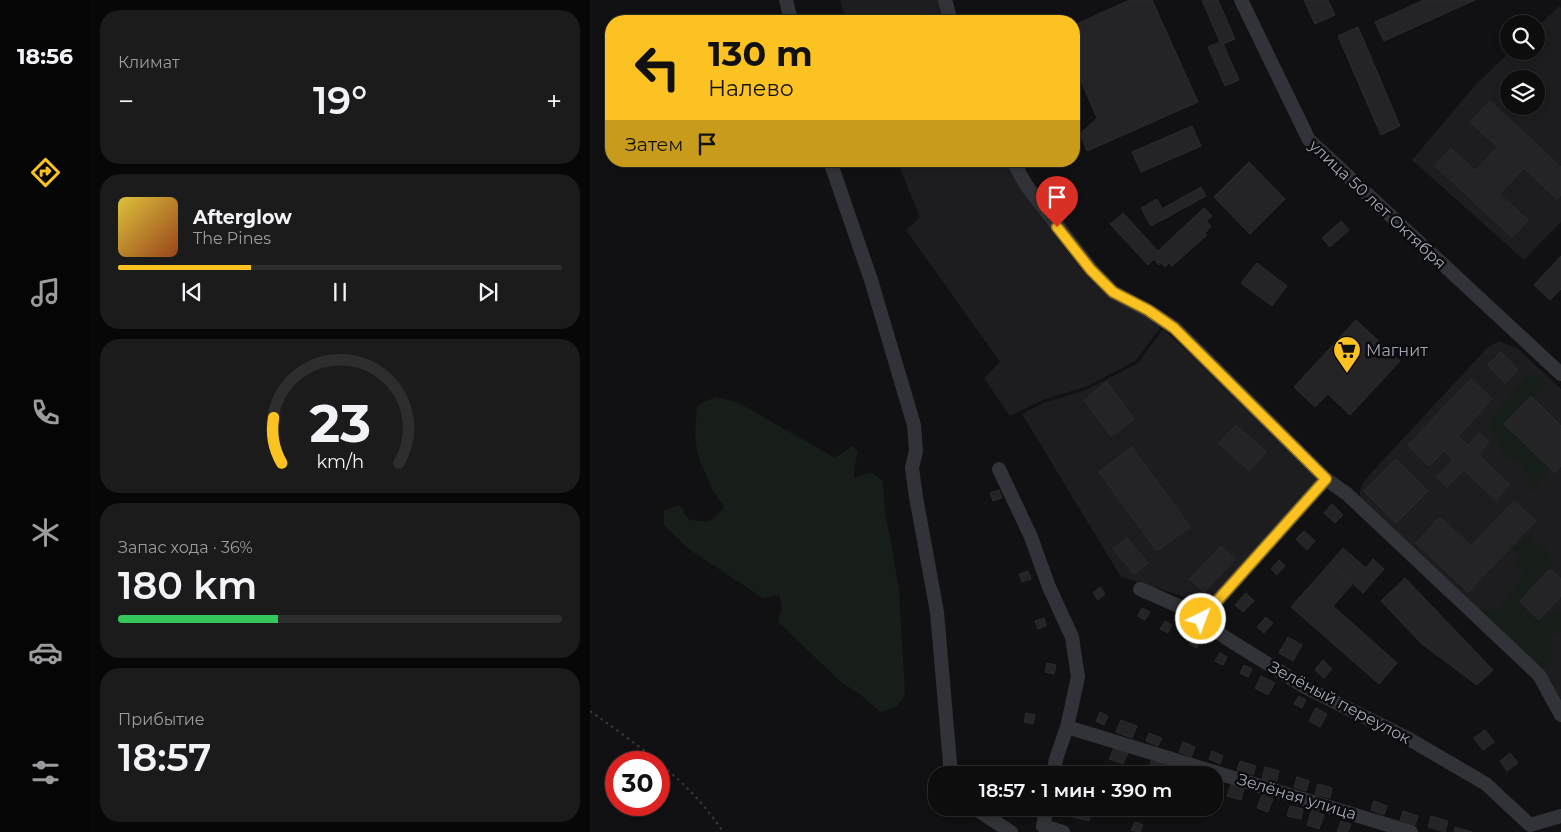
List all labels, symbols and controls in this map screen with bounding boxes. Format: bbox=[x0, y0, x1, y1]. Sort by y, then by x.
map controls bbox=[1500, 15, 1545, 115]
button: search bbox=[1500, 15, 1545, 60]
text: 130 m bbox=[708, 32, 813, 75]
icon: left bbox=[625, 35, 690, 100]
text: 18:56 bbox=[17, 43, 73, 70]
text: Климат bbox=[118, 53, 180, 72]
button: layers bbox=[1500, 70, 1545, 115]
text: Налево bbox=[708, 75, 794, 102]
text: 19° bbox=[313, 77, 367, 124]
text: − bbox=[118, 84, 134, 118]
text: + bbox=[546, 84, 562, 118]
icon: arrive bbox=[693, 130, 721, 158]
text: Затем bbox=[625, 133, 683, 156]
street label: улица 50 лет Октября bbox=[1305, 135, 1450, 273]
icon: directions bbox=[28, 155, 63, 190]
pin bbox=[1036, 176, 1078, 227]
icon: arrive bbox=[1043, 183, 1071, 211]
text: Afterglow bbox=[193, 206, 292, 229]
text: The Pines bbox=[193, 229, 271, 248]
icon: music bbox=[28, 275, 63, 310]
icon: previous bbox=[178, 278, 206, 306]
icon: pause bbox=[326, 278, 354, 306]
icon: next bbox=[474, 278, 502, 306]
supermarket icon: Магнит bbox=[1332, 335, 1362, 374]
place label: Магнит bbox=[1366, 341, 1428, 360]
text: 23 bbox=[309, 392, 371, 455]
icon: phone bbox=[28, 395, 63, 430]
text: km/h bbox=[316, 451, 364, 472]
icon: climate bbox=[28, 515, 63, 550]
text: Запас хода · 36% bbox=[118, 538, 253, 557]
text: 180 km bbox=[118, 562, 257, 609]
position arrow bbox=[1174, 592, 1226, 644]
icon: car bbox=[28, 635, 63, 670]
street label: Зелёный переулок bbox=[1266, 657, 1414, 748]
text: Прибытие bbox=[118, 710, 205, 729]
text: 18:57 bbox=[118, 734, 211, 781]
speed limit sign: 30 bbox=[605, 751, 670, 816]
icon: filters bbox=[28, 755, 63, 790]
street label: Зелёная улица bbox=[1235, 769, 1359, 824]
text: 18:57 · 1 мин · 390 m bbox=[979, 779, 1172, 802]

